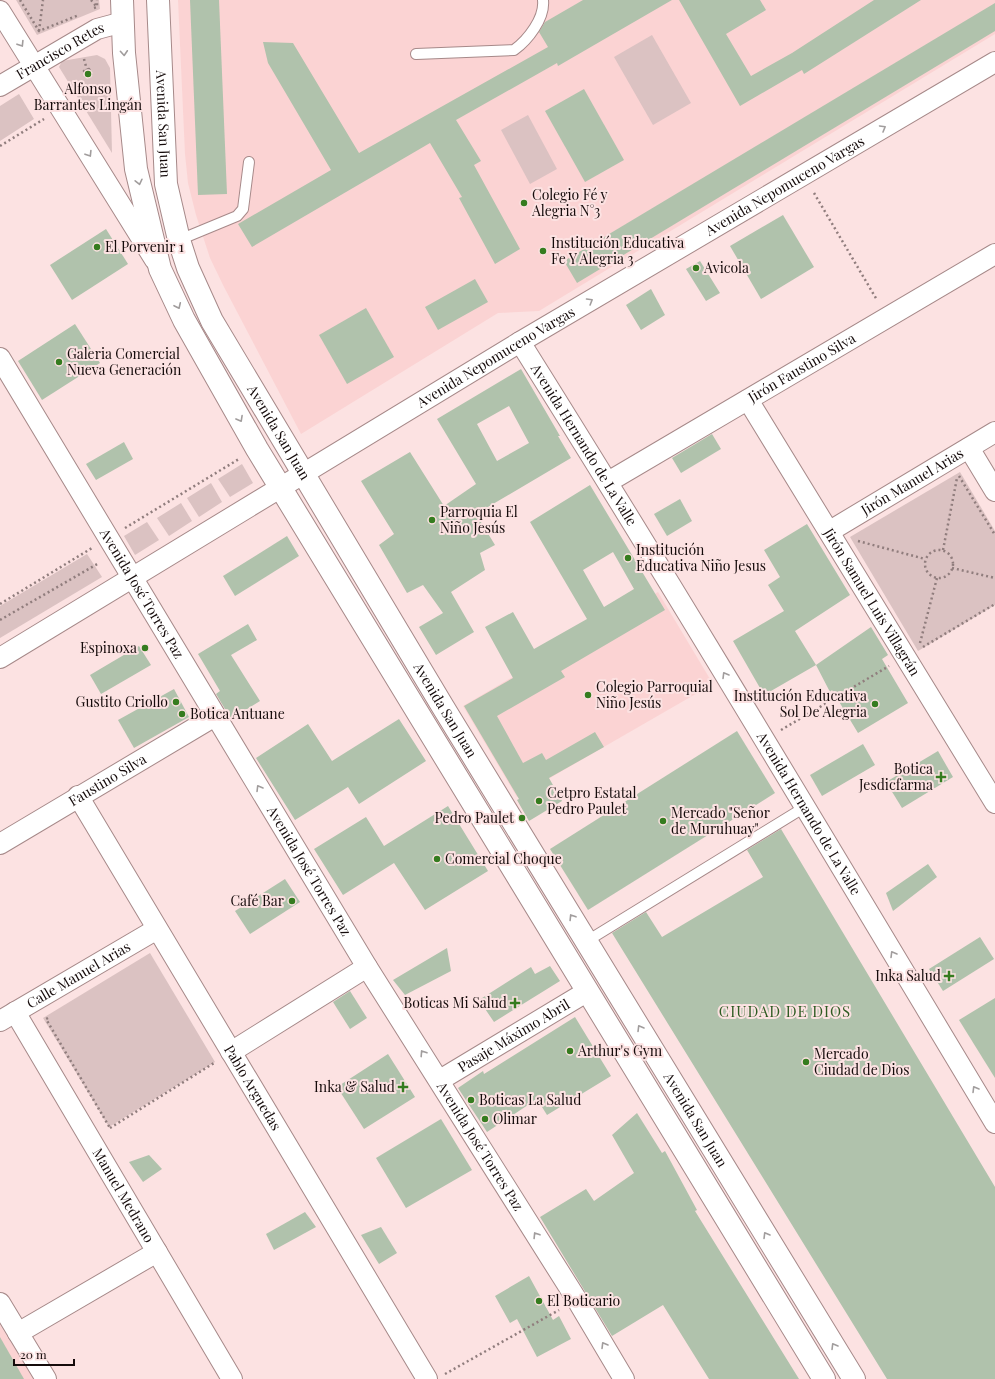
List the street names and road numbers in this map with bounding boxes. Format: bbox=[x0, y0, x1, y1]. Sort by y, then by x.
street label: Francisco Retes bbox=[13, 17, 106, 83]
street label: Avenida San Juan bbox=[152, 69, 176, 179]
street label: Avenida Nepomuceno Vargas bbox=[701, 131, 868, 240]
street label: Avenida Nepomuceno Vargas bbox=[412, 302, 578, 412]
street label: Jirón Faustino Silva bbox=[744, 328, 859, 407]
street label: Avenida Hernando de La Valle bbox=[526, 359, 642, 529]
street label: Avenida San Juan bbox=[243, 380, 315, 484]
street label: Jirón Manuel Arias bbox=[856, 443, 967, 520]
street label: Jirón Samuel Luis Villagrán bbox=[819, 523, 925, 680]
street label: Avenida José Torres Paz bbox=[95, 524, 189, 662]
street label: Avenida San Juan bbox=[409, 658, 482, 762]
street label: Avenida Hernando de La Valle bbox=[752, 727, 866, 898]
street label: Faustino Silva bbox=[65, 749, 150, 810]
street label: Avenida José Torres Paz bbox=[263, 801, 356, 940]
street label: Calle Manuel Arias bbox=[23, 937, 134, 1012]
street label: Pasaje Máximo Abril bbox=[454, 994, 573, 1076]
street label: Pablo Arguedas bbox=[220, 1041, 286, 1134]
street label: Avenida San Juan bbox=[659, 1068, 732, 1171]
street label: Avenida José Torres Paz bbox=[432, 1077, 528, 1214]
street label: Manuel Medrano bbox=[89, 1144, 159, 1246]

